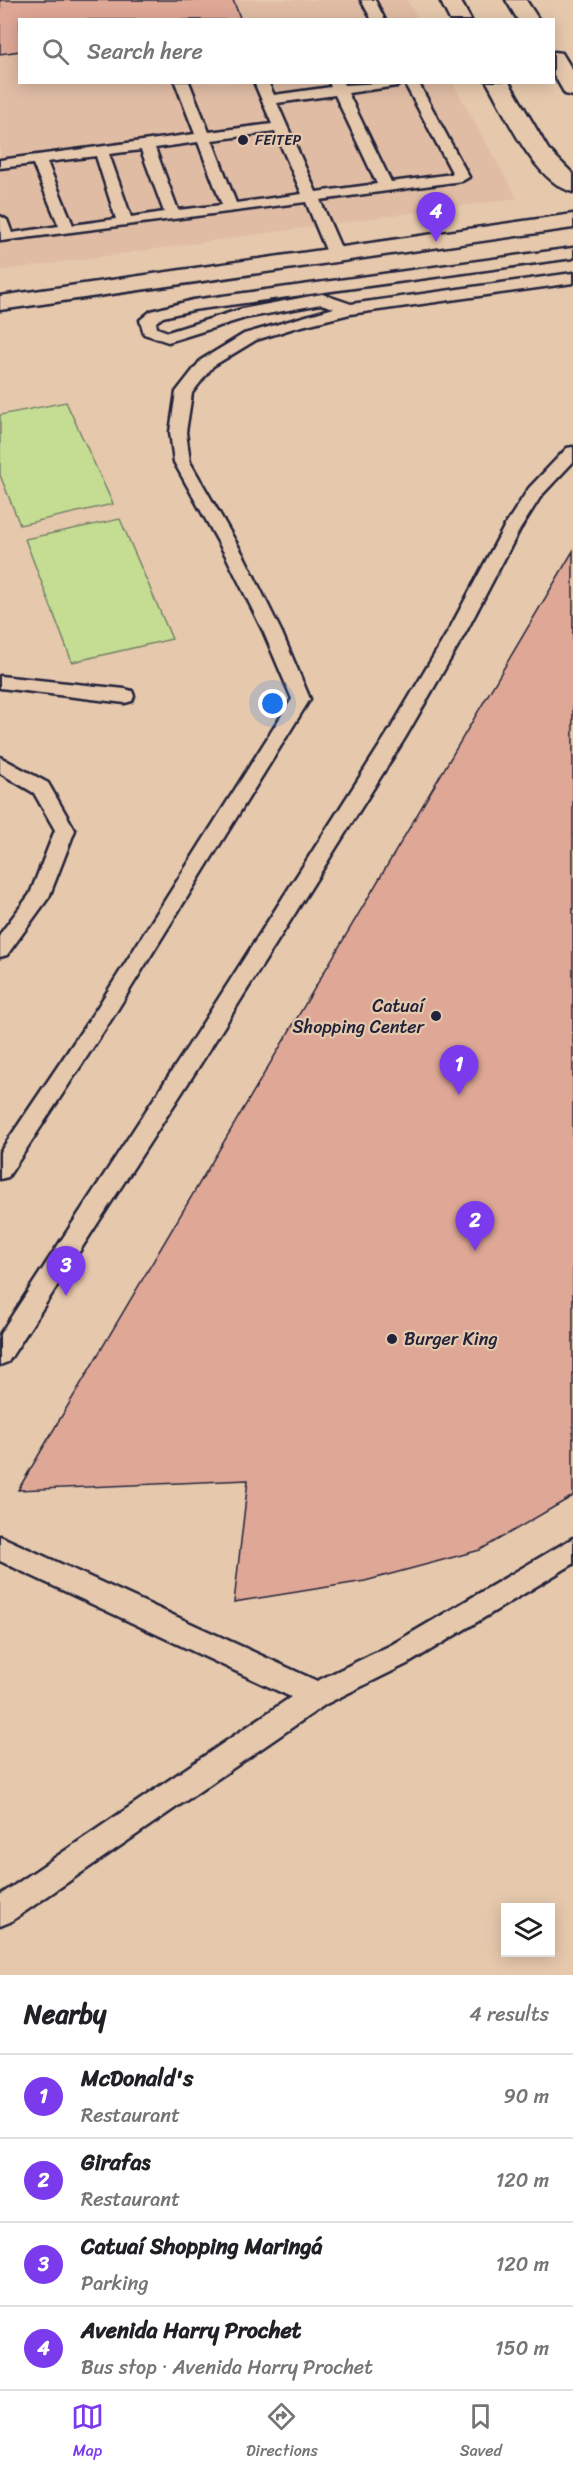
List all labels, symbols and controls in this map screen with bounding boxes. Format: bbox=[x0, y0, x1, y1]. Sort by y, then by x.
search box bbox=[18, 18, 555, 84]
text: Search here bbox=[87, 32, 203, 71]
icon: search bbox=[39, 35, 72, 68]
place label: FEITEP bbox=[255, 127, 301, 153]
marker: FEITEP bbox=[236, 133, 250, 147]
pin: 4 bbox=[416, 192, 456, 242]
your location bbox=[258, 689, 287, 718]
place label: Catuaí Shopping Center bbox=[292, 990, 426, 1043]
marker: Catuaí Shopping Center bbox=[429, 1009, 443, 1023]
pin: 1 bbox=[440, 1046, 478, 1095]
pin: 2 bbox=[456, 1202, 494, 1251]
pin: 3 bbox=[46, 1246, 86, 1296]
place label: Burger King bbox=[404, 1323, 498, 1355]
marker: Burger King bbox=[385, 1332, 399, 1346]
map controls bbox=[501, 1903, 555, 1957]
button: layers bbox=[501, 1903, 555, 1957]
text: Nearby bbox=[24, 1991, 106, 2037]
text: 4 results bbox=[469, 1997, 549, 2032]
text: McDonald's bbox=[81, 2059, 193, 2098]
text: 1 bbox=[39, 2079, 48, 2114]
text: 90 m bbox=[504, 2079, 549, 2114]
text: Restaurant bbox=[81, 2098, 180, 2133]
text: Girafas bbox=[81, 2143, 150, 2182]
text: 2 bbox=[38, 2163, 49, 2198]
text: 120 m bbox=[496, 2163, 549, 2198]
text: Restaurant bbox=[81, 2182, 180, 2217]
text: Catuaí Shopping Maringá bbox=[81, 2227, 323, 2266]
text: 3 bbox=[38, 2247, 49, 2282]
text: 120 m bbox=[496, 2247, 549, 2282]
text: Parking bbox=[81, 2266, 148, 2301]
text: Avenida Harry Prochet bbox=[81, 2311, 301, 2350]
text: 4 bbox=[37, 2331, 50, 2366]
text: 150 m bbox=[495, 2331, 549, 2366]
text: Bus stop · Avenida Harry Prochet bbox=[81, 2350, 373, 2385]
tab: Map bbox=[71, 2400, 104, 2465]
tab: Directions bbox=[246, 2400, 318, 2465]
tab: Saved bbox=[460, 2400, 502, 2465]

